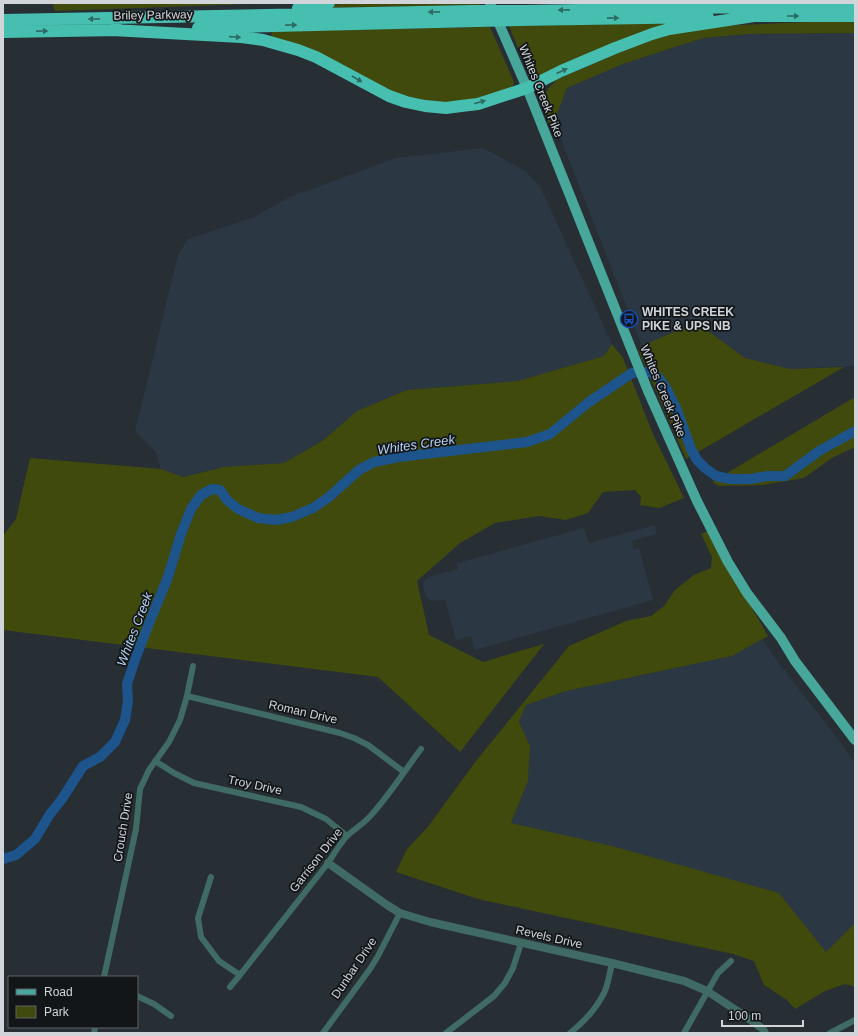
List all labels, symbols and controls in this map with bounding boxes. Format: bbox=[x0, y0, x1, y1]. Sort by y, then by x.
street label: Briley Parkway bbox=[113, 7, 193, 23]
one-way arrow bbox=[557, 7, 570, 13]
one-way arrow bbox=[427, 9, 440, 15]
one-way arrow bbox=[787, 13, 800, 19]
one-way arrow bbox=[88, 15, 100, 22]
one-way arrow bbox=[607, 15, 619, 22]
one-way arrow bbox=[285, 22, 297, 29]
one-way arrow bbox=[36, 28, 49, 34]
one-way arrow bbox=[229, 33, 241, 40]
street label: Whites Creek Pike bbox=[516, 43, 566, 140]
one-way arrow bbox=[556, 68, 567, 74]
one-way arrow bbox=[351, 75, 363, 82]
one-way arrow bbox=[475, 99, 487, 105]
place label: WHITES CREEK PIKE & UPS NB bbox=[642, 305, 734, 333]
bus stop icon: WHITES CREEK PIKE & UPS NB bbox=[619, 309, 639, 329]
street label: Whites Creek Pike bbox=[637, 343, 689, 439]
water label: Whites Creek bbox=[376, 431, 457, 457]
water label: Whites Creek bbox=[113, 589, 156, 668]
street label: Roman Drive bbox=[267, 697, 339, 727]
street label: Troy Drive bbox=[227, 772, 284, 798]
street label: Crouch Drive bbox=[111, 791, 135, 863]
street label: Garrison Drive bbox=[287, 825, 346, 895]
street label: Revels Drive bbox=[514, 923, 584, 952]
street label: Dunbar Drive bbox=[328, 935, 380, 1001]
legend bbox=[8, 976, 138, 1028]
text: Road bbox=[44, 985, 73, 999]
scale bar bbox=[722, 1002, 803, 1028]
text: Park bbox=[44, 1005, 70, 1019]
text: 100 m bbox=[728, 1009, 761, 1023]

